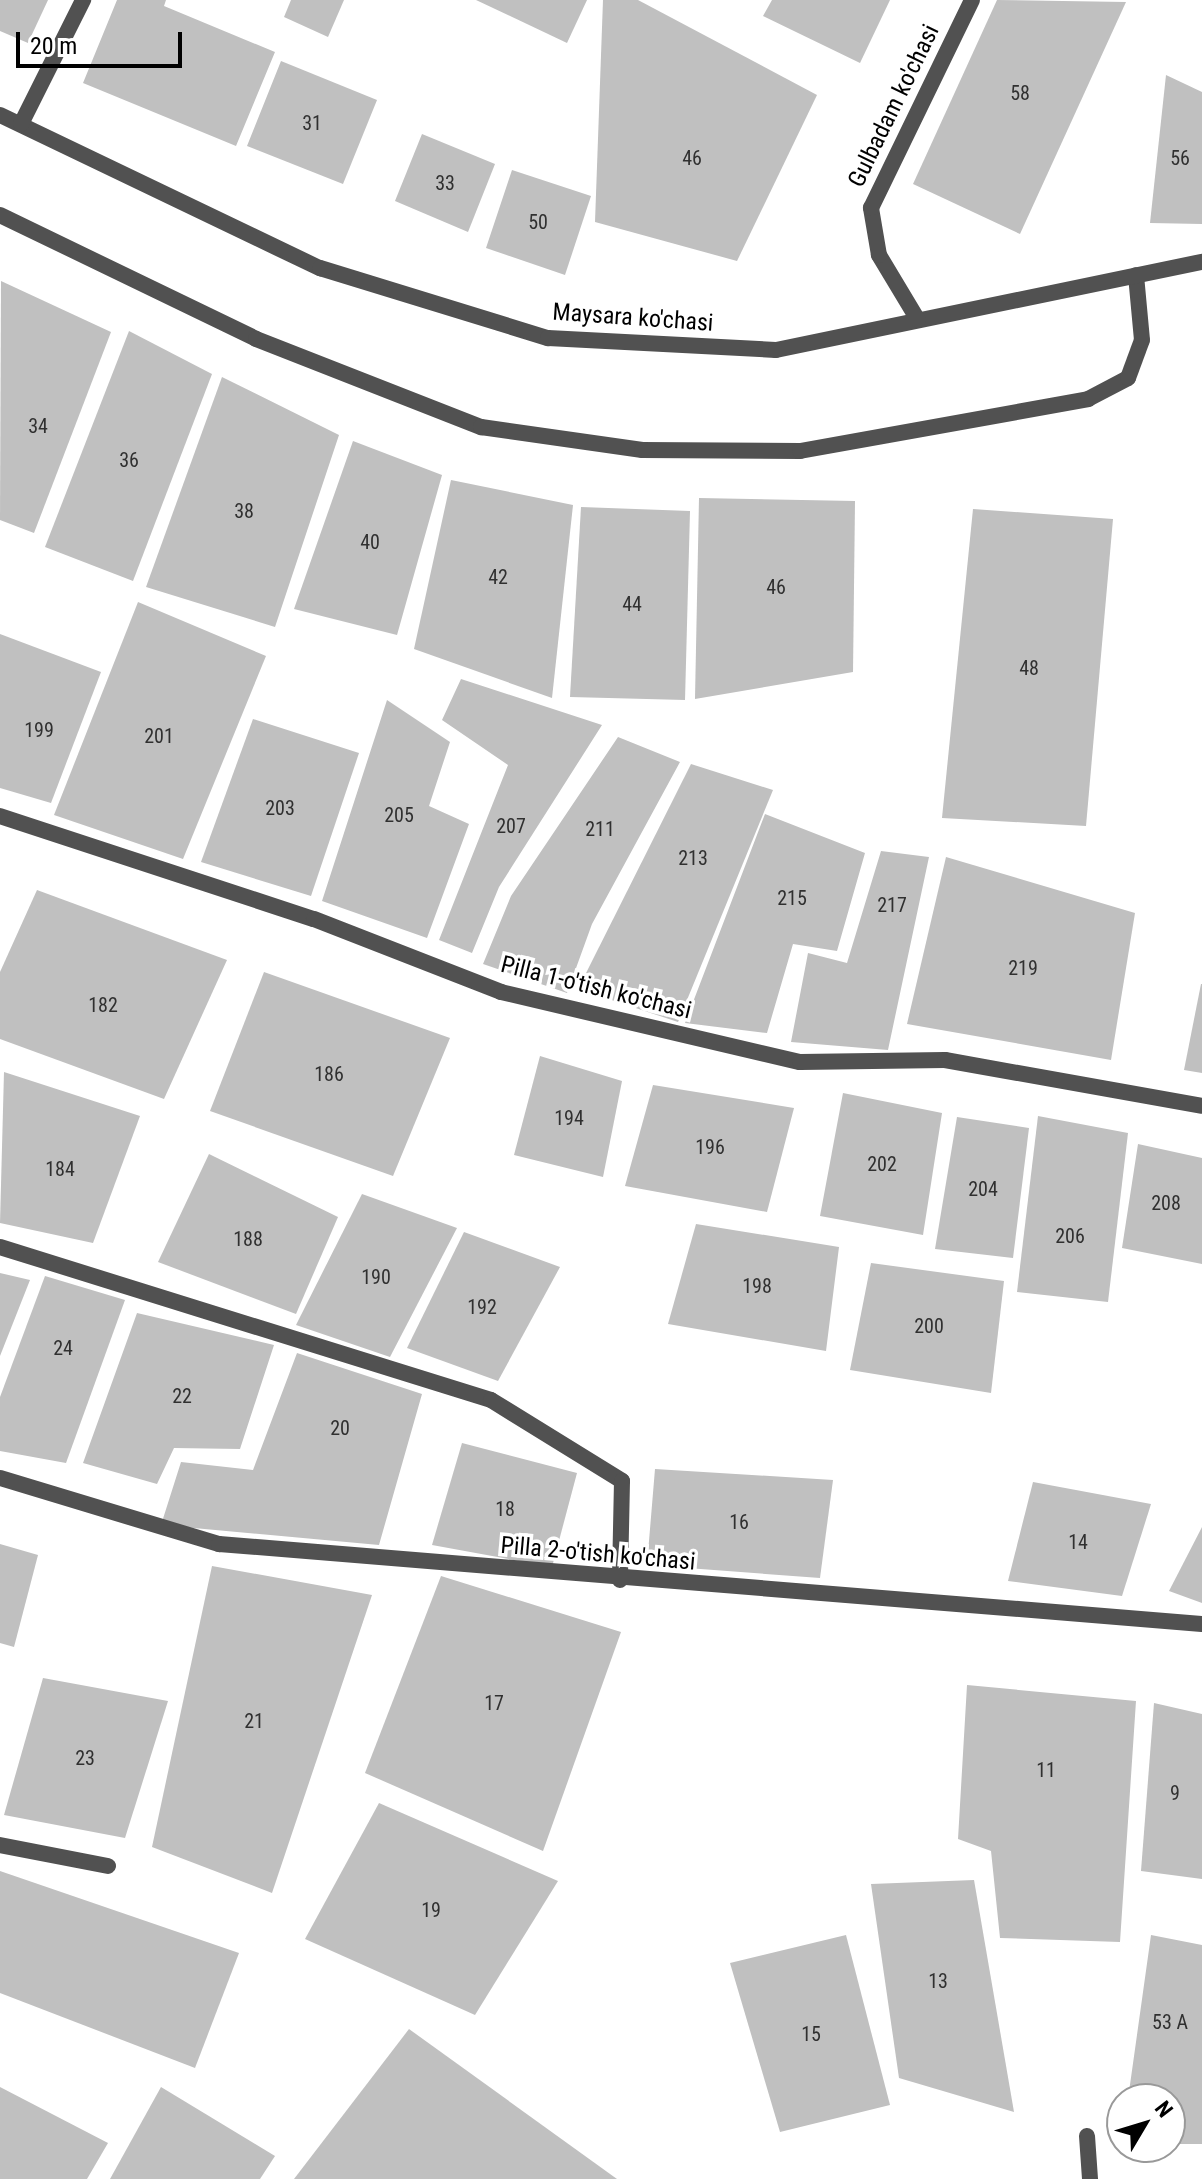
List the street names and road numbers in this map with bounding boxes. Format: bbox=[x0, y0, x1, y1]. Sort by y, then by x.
street label: Gulbadam ko'chasi bbox=[842, 20, 946, 192]
street label: Maysara ko'chasi bbox=[552, 298, 714, 338]
street label: Pilla 1-o'tish ko'chasi bbox=[498, 950, 694, 1026]
street label: Pilla 2-o'tish ko'chasi bbox=[499, 1531, 697, 1577]

